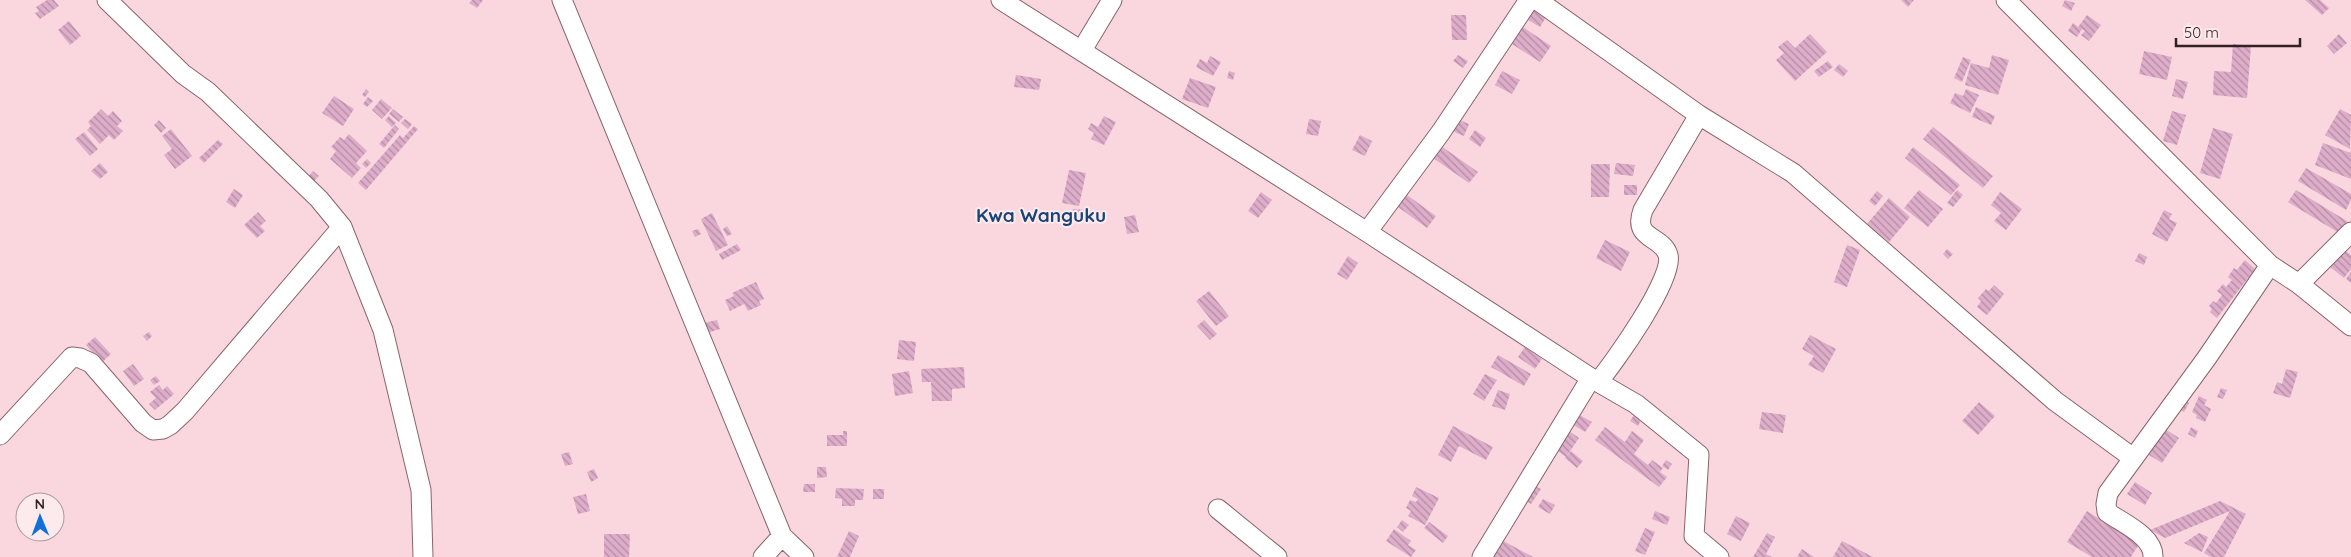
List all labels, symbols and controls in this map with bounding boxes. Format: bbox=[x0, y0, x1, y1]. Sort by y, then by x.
scale bar bbox=[2176, 15, 2300, 47]
text: 50 m bbox=[2184, 23, 2219, 42]
district label: Kwa Wanguku bbox=[976, 203, 1106, 227]
north arrow bbox=[15, 492, 65, 542]
text: N bbox=[34, 495, 45, 513]

